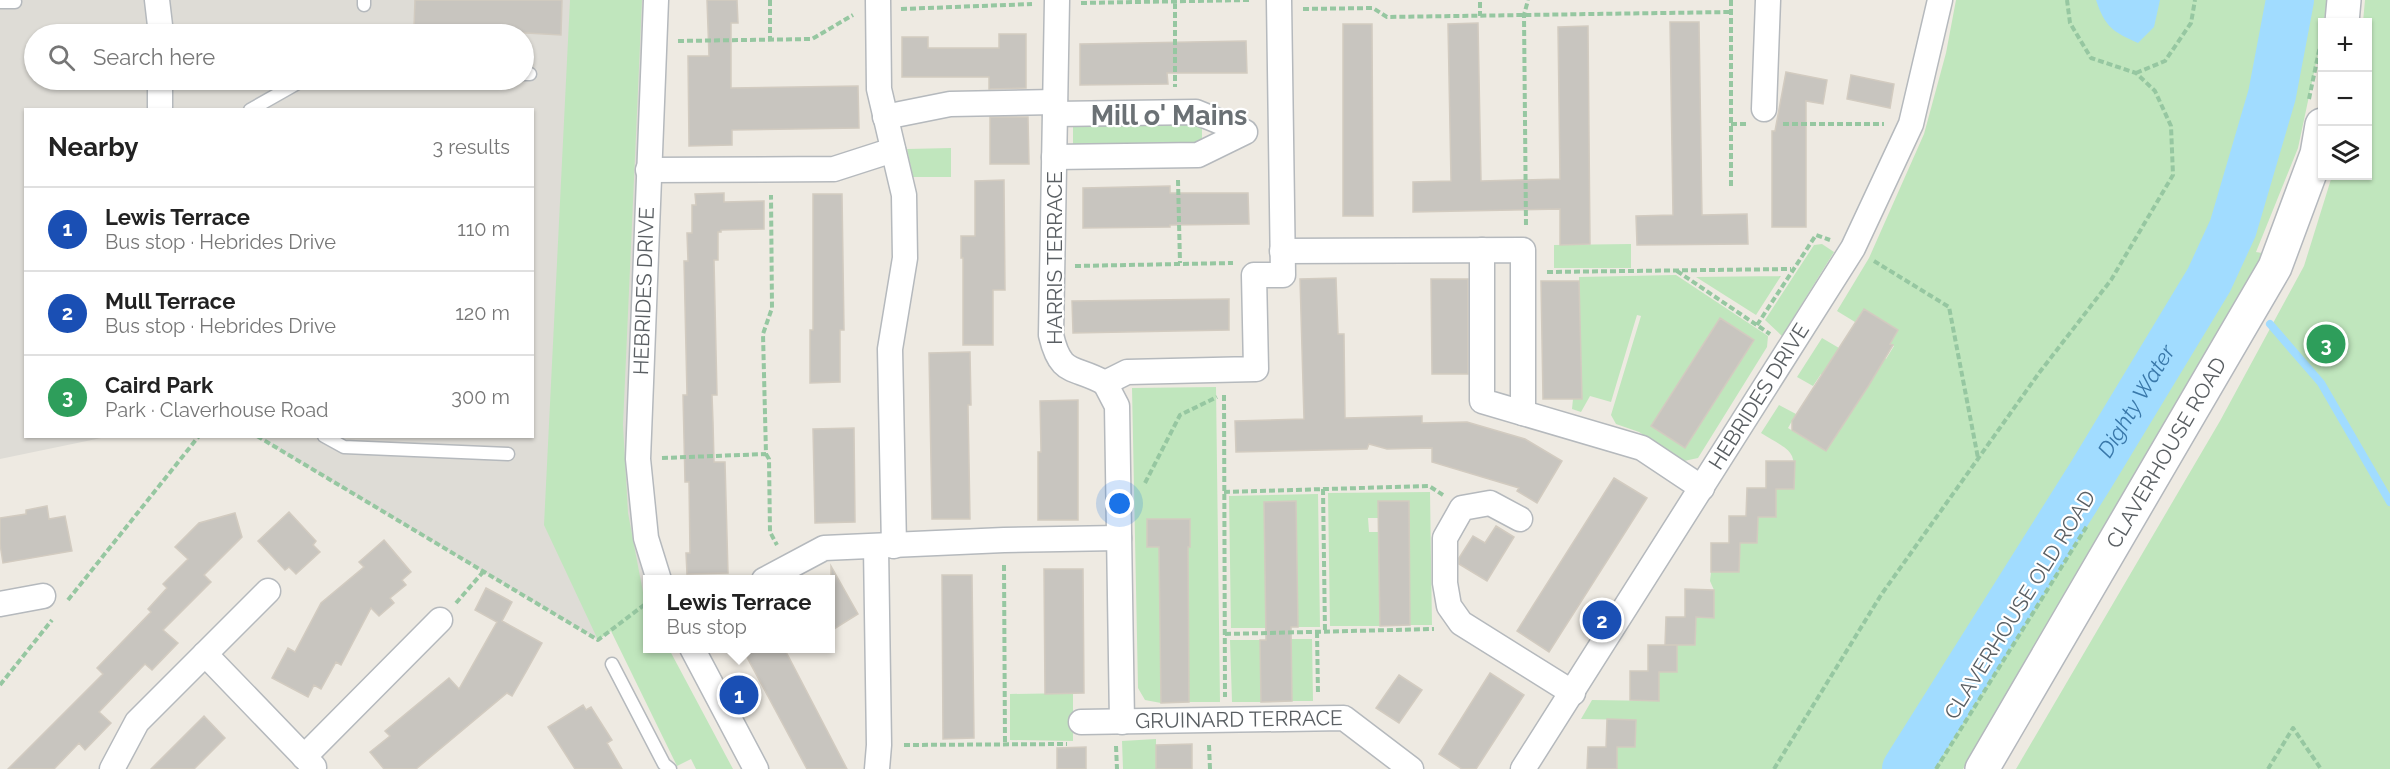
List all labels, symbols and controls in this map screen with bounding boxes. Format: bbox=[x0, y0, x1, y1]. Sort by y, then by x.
map controls bbox=[2318, 18, 2372, 180]
button: + bbox=[2318, 18, 2372, 72]
search box bbox=[24, 24, 534, 90]
icon: search bbox=[45, 41, 78, 74]
text: Search here bbox=[93, 44, 215, 70]
button: − bbox=[2318, 72, 2372, 126]
district label: Mill o' Mains bbox=[1091, 100, 1247, 131]
button: layers bbox=[2318, 126, 2372, 180]
text: Nearby bbox=[48, 132, 138, 162]
text: 3 results bbox=[432, 135, 510, 159]
street label: HARRIS TERRACE bbox=[1042, 171, 1067, 345]
text: Lewis Terrace bbox=[105, 204, 250, 230]
street label: HEBRIDES DRIVE bbox=[628, 207, 659, 375]
text: 1 bbox=[63, 217, 72, 241]
text: 110 m bbox=[457, 217, 510, 241]
text: Bus stop · Hebrides Drive bbox=[105, 230, 336, 254]
text: Mull Terrace bbox=[105, 288, 235, 314]
text: 2 bbox=[62, 301, 73, 325]
text: 120 m bbox=[455, 301, 510, 325]
text: Bus stop · Hebrides Drive bbox=[105, 314, 336, 338]
street label: HEBRIDES DRIVE bbox=[1703, 318, 1814, 474]
pin: 3 bbox=[2306, 322, 2346, 366]
water label: Dighty Water bbox=[2092, 339, 2181, 462]
street label: CLAVERHOUSE ROAD bbox=[2101, 353, 2231, 552]
text: Caird Park bbox=[105, 372, 213, 398]
text: 3 bbox=[62, 385, 73, 409]
text: 300 m bbox=[451, 385, 510, 409]
text: Park · Claverhouse Road bbox=[105, 398, 329, 422]
street label: CLAVERHOUSE OLD ROAD bbox=[1939, 486, 2100, 724]
your location bbox=[1105, 489, 1134, 518]
popup bbox=[643, 575, 835, 653]
text: Lewis Terrace bbox=[667, 589, 811, 615]
pin: 2 bbox=[1582, 598, 1622, 642]
text: Bus stop bbox=[667, 615, 747, 639]
pin: 1 bbox=[720, 672, 758, 718]
street label: GRUINARD TERRACE bbox=[1135, 705, 1343, 733]

